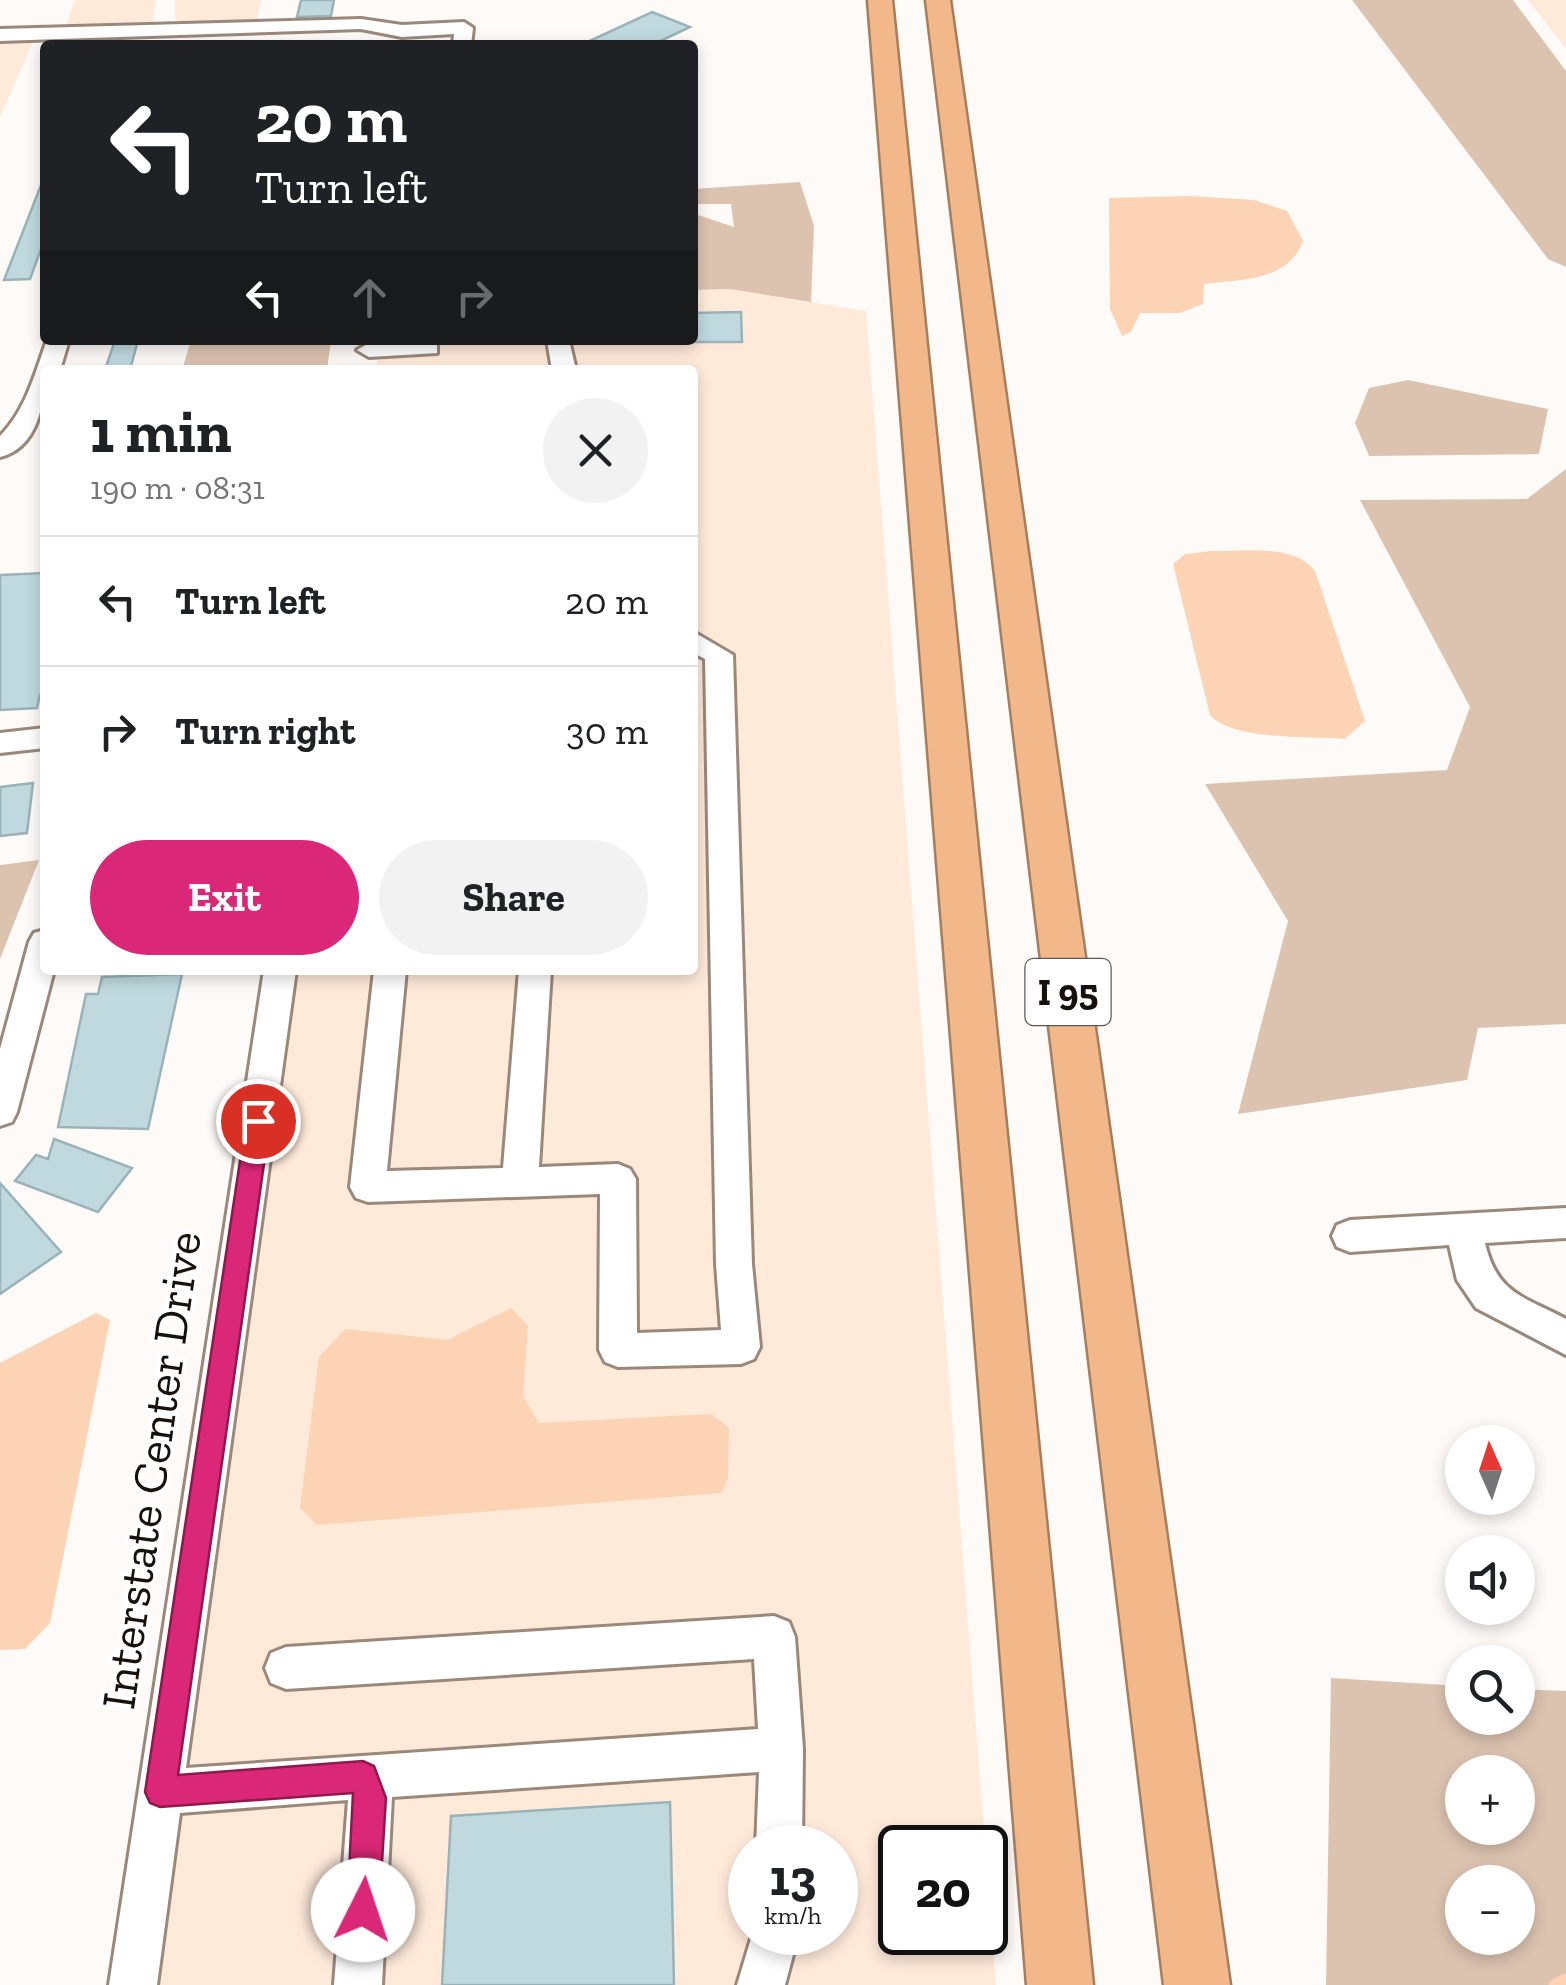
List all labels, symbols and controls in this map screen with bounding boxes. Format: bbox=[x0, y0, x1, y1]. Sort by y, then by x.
text: 20 m bbox=[255, 76, 407, 160]
icon: left bbox=[90, 80, 220, 210]
text: Turn left bbox=[255, 161, 427, 215]
icon: left bbox=[237, 270, 292, 325]
icon: ahead bbox=[342, 270, 397, 325]
icon: right bbox=[447, 270, 502, 325]
text: 1 min bbox=[90, 395, 232, 467]
button: close bbox=[543, 398, 648, 503]
text: 190 m · 08:31 bbox=[90, 469, 265, 507]
icon: left bbox=[90, 574, 145, 629]
text: Turn left bbox=[175, 578, 326, 624]
text: 20 m bbox=[565, 578, 648, 624]
icon: right bbox=[90, 704, 145, 759]
text: Turn right bbox=[175, 708, 355, 754]
text: 30 m bbox=[566, 708, 648, 754]
button: Exit bbox=[90, 840, 359, 955]
button: Share bbox=[379, 840, 648, 955]
road number: I 95 bbox=[1026, 959, 1110, 1025]
pin bbox=[216, 1079, 301, 1164]
icon: arrive bbox=[231, 1094, 286, 1149]
street label: Interstate Center Drive bbox=[89, 1228, 213, 1712]
north arrow bbox=[1445, 1425, 1535, 1515]
map controls bbox=[1445, 1425, 1535, 1955]
button: sound bbox=[1445, 1535, 1535, 1625]
button: search bbox=[1445, 1645, 1535, 1735]
button: + bbox=[1445, 1755, 1535, 1845]
speed limit sign: 20 bbox=[878, 1825, 1008, 1955]
text: 13 bbox=[770, 1848, 816, 1908]
position arrow bbox=[311, 1858, 415, 1962]
button: − bbox=[1445, 1865, 1535, 1955]
text: km/h bbox=[764, 1900, 822, 1930]

